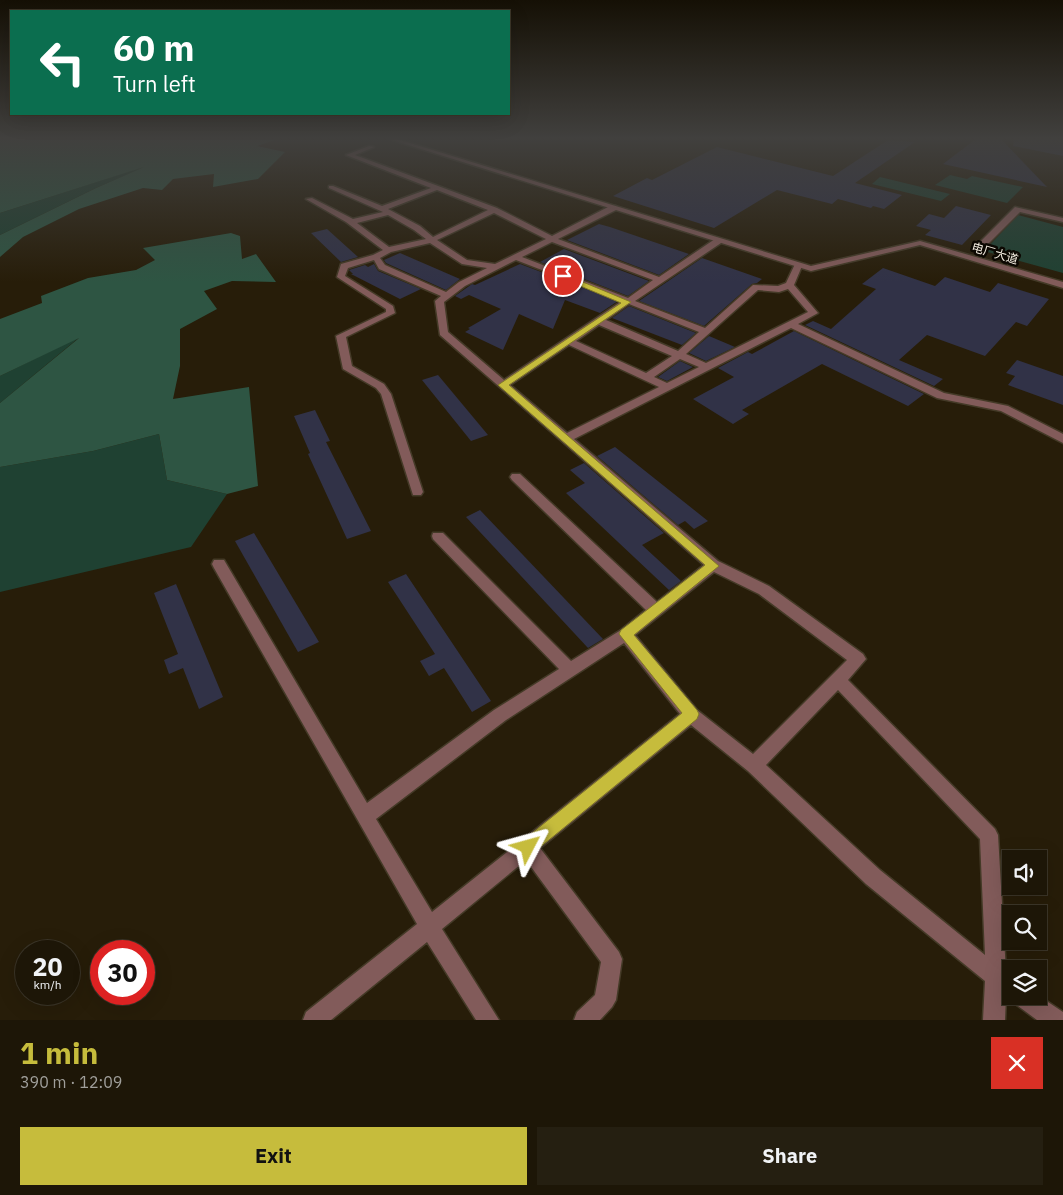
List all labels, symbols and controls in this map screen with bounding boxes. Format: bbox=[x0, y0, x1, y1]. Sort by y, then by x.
text: 60 m bbox=[113, 25, 195, 71]
icon: left bbox=[30, 30, 95, 95]
text: Turn left bbox=[113, 69, 196, 98]
street label: 电厂大道 bbox=[970, 239, 1020, 267]
pin bbox=[542, 255, 584, 297]
icon: arrive bbox=[549, 262, 577, 290]
position arrow bbox=[501, 820, 553, 872]
map controls bbox=[1002, 850, 1047, 1005]
button: sound bbox=[1002, 850, 1047, 895]
button: search bbox=[1002, 905, 1047, 950]
speed limit sign: 30 bbox=[90, 940, 155, 1005]
text: 20 bbox=[32, 950, 63, 983]
button: layers bbox=[1002, 960, 1047, 1005]
text: km/h bbox=[33, 977, 62, 992]
text: 1 min bbox=[20, 1033, 98, 1072]
button: close bbox=[991, 1037, 1043, 1089]
text: 390 m · 12:09 bbox=[20, 1072, 122, 1092]
button: Exit bbox=[20, 1127, 527, 1185]
button: Share bbox=[537, 1127, 1043, 1185]

